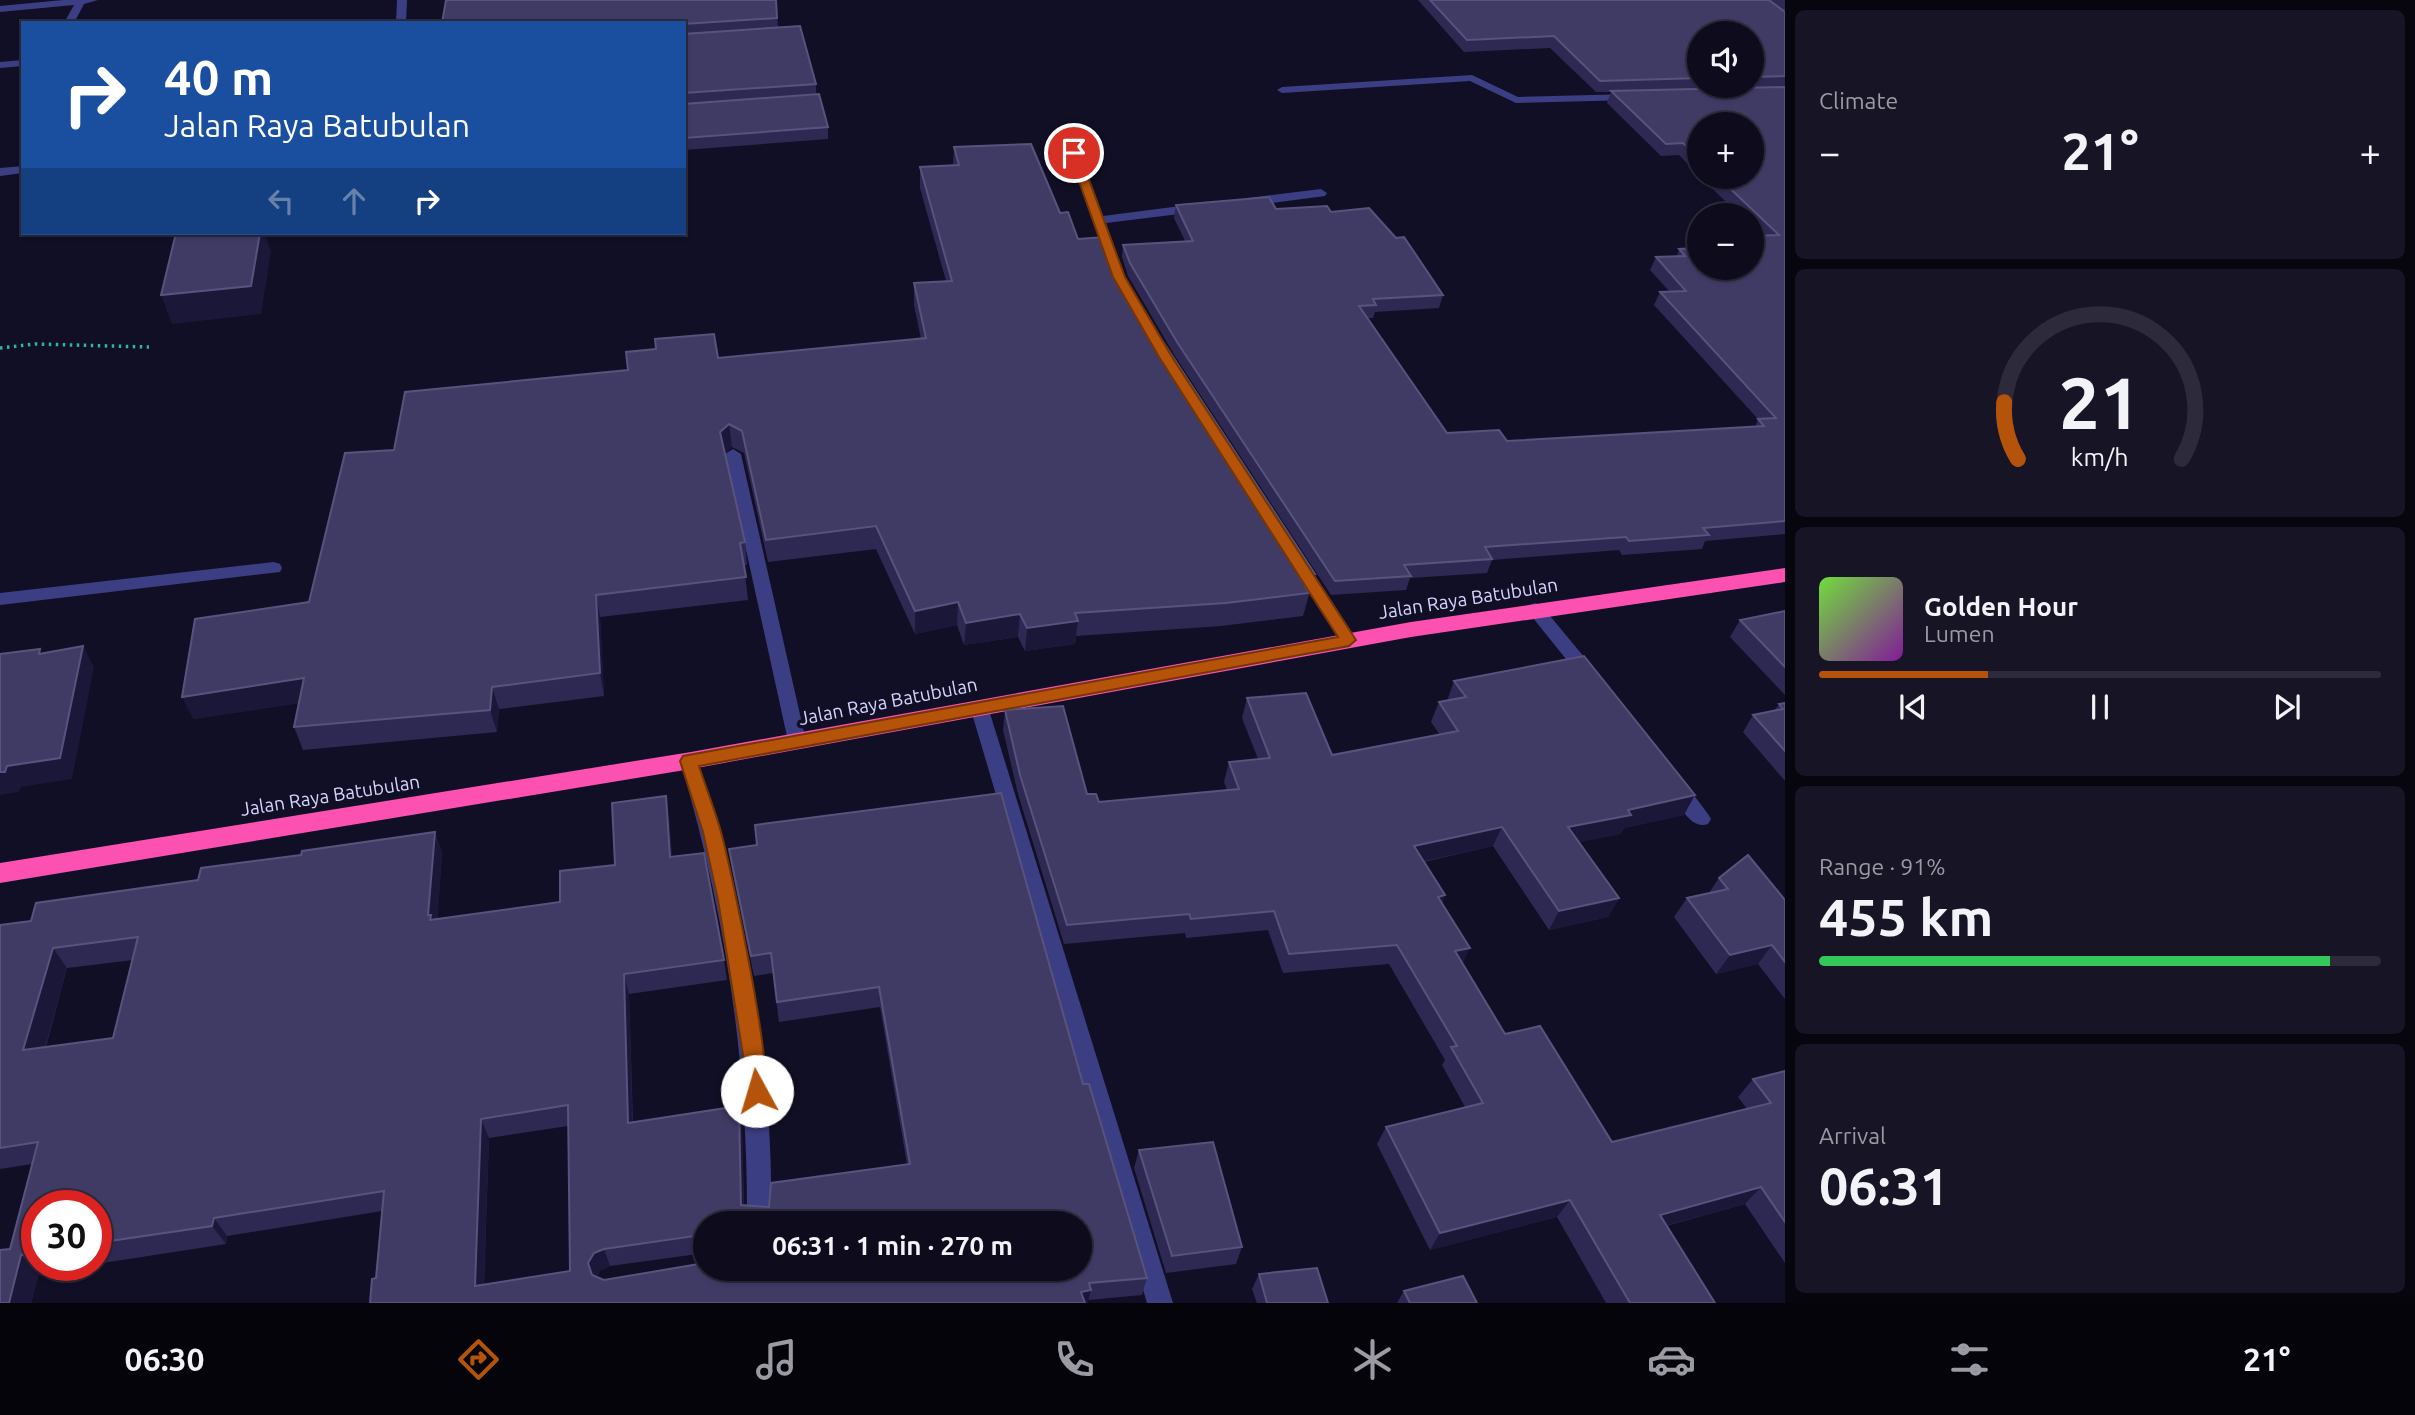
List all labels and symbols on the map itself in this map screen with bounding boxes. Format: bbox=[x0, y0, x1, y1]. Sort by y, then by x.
pin bbox=[1044, 123, 1104, 183]
street label: Jalan Raya Batubulan bbox=[1377, 573, 1559, 623]
street label: Jalan Raya Batubulan bbox=[797, 673, 979, 729]
street label: Jalan Raya Batubulan bbox=[239, 770, 421, 820]
position arrow bbox=[720, 1054, 794, 1128]
speed limit sign: 30 bbox=[21, 1190, 112, 1281]

